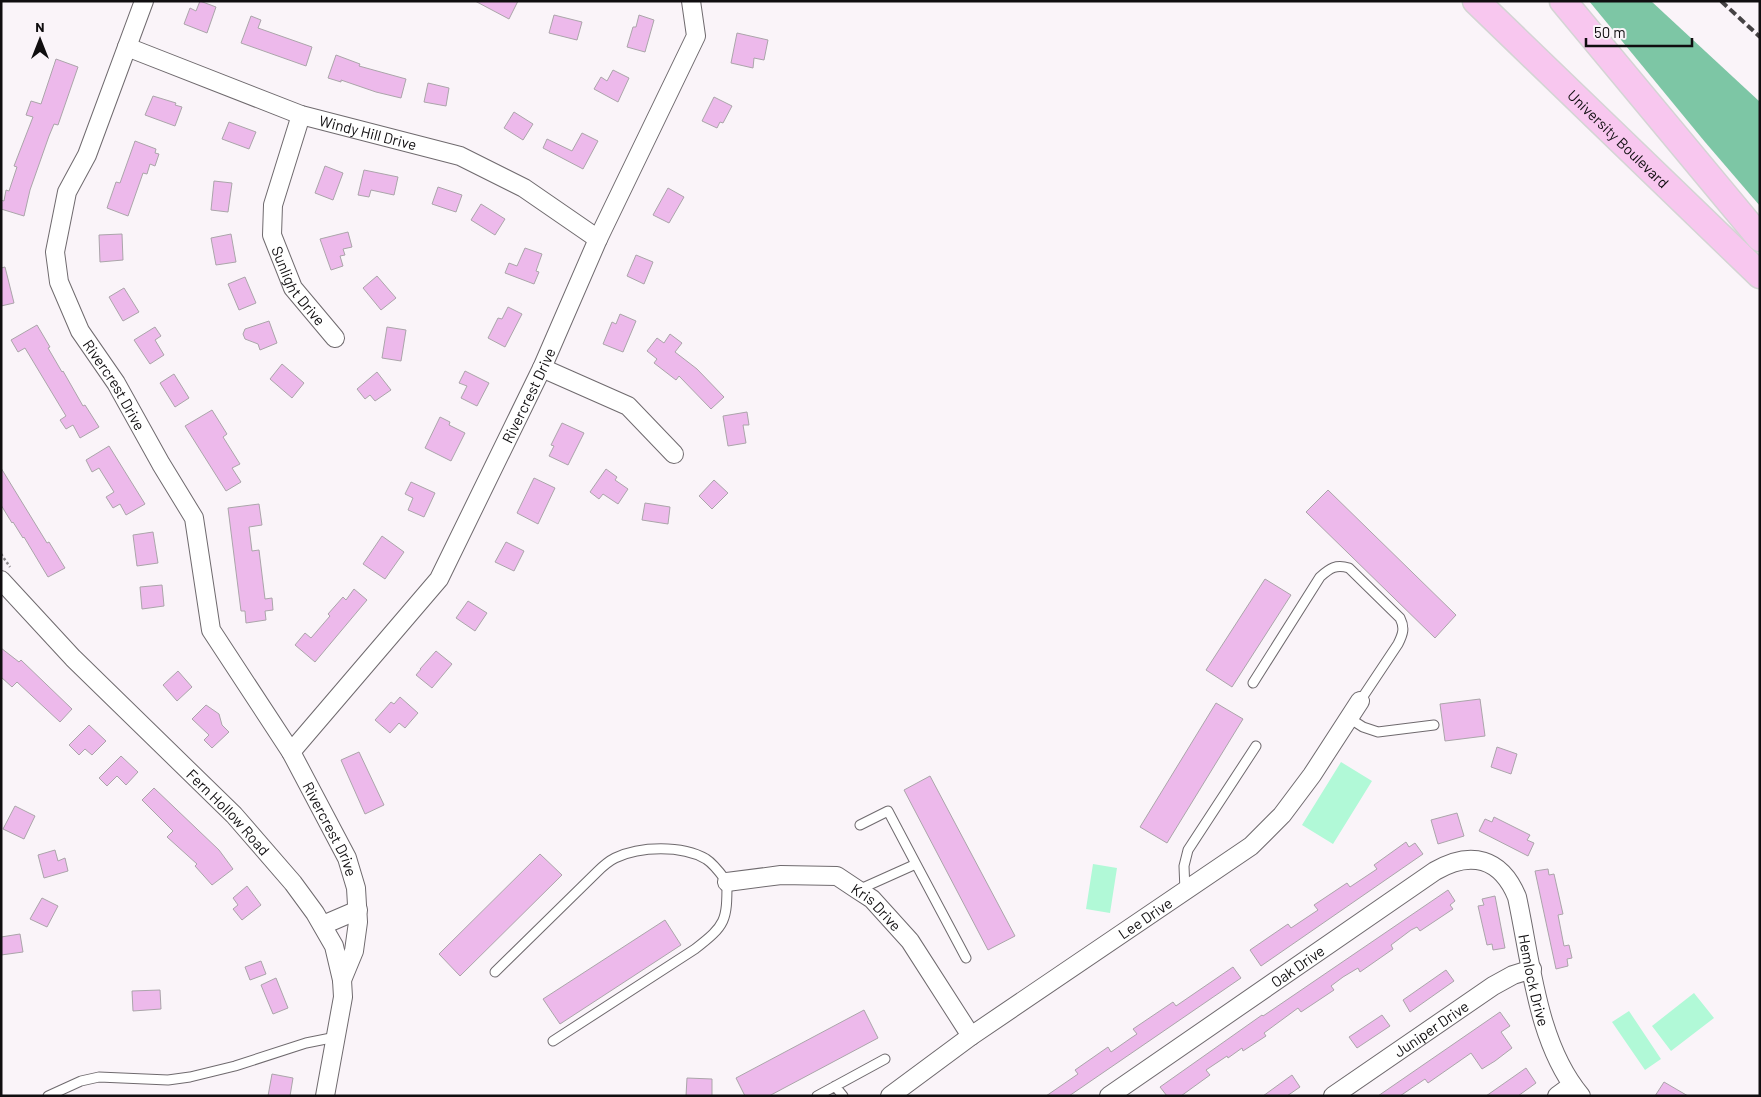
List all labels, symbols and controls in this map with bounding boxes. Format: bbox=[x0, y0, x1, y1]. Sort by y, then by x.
north arrow bbox=[15, 15, 65, 65]
scale bar bbox=[1586, 15, 1692, 47]
text: N bbox=[35, 18, 45, 35]
text: 50 m bbox=[1594, 23, 1626, 41]
street label: University Boulevard bbox=[1564, 86, 1673, 191]
street label: Windy Hill Drive bbox=[317, 111, 419, 153]
street label: Sunlight Drive bbox=[268, 243, 329, 329]
street label: Rivercrest Drive bbox=[80, 336, 149, 433]
street label: Rivercrest Drive bbox=[498, 345, 559, 446]
street label: Fern Hollow Road bbox=[183, 765, 274, 859]
street label: Rivercrest Drive bbox=[299, 779, 361, 878]
street label: Kris Drive bbox=[848, 879, 905, 935]
street label: Lee Drive bbox=[1115, 893, 1175, 943]
street label: Hemlock Drive bbox=[1515, 933, 1553, 1028]
street label: Oak Drive bbox=[1267, 941, 1328, 991]
street label: Juniper Drive bbox=[1390, 997, 1472, 1061]

